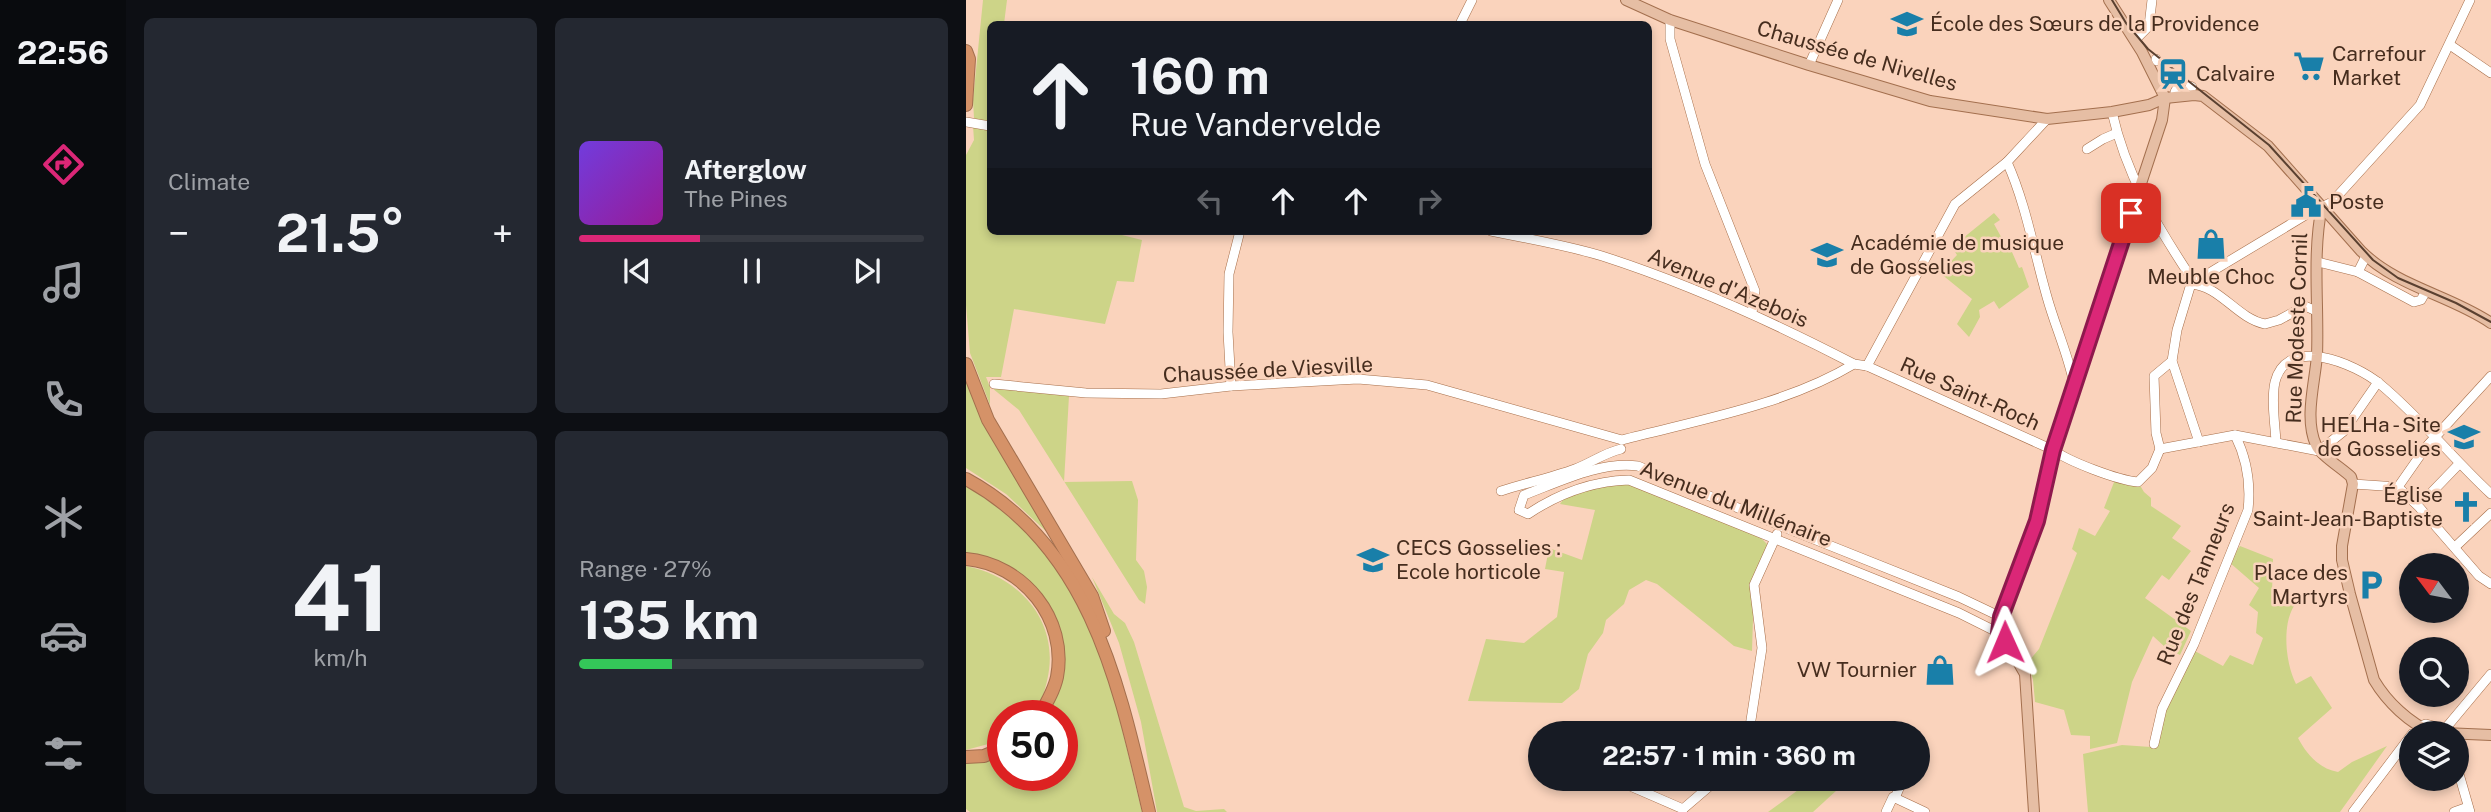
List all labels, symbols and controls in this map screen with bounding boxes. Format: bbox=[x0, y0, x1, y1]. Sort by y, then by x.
school or university icon: École des Sœurs de la Providence bbox=[1890, 7, 1924, 41]
place label: École des Sœurs de la Providence bbox=[1930, 11, 2259, 36]
street label: Chaussée de Nivelles bbox=[1754, 15, 1960, 96]
text: 22:56 bbox=[17, 34, 109, 71]
place label: Carrefour Market bbox=[2332, 41, 2426, 90]
text: 160 m bbox=[1130, 47, 1270, 105]
icon: ahead bbox=[1015, 49, 1106, 140]
supermarket icon: Carrefour Market bbox=[2292, 49, 2326, 83]
station icon: Calvaire bbox=[2156, 57, 2190, 91]
place label: Calvaire bbox=[2196, 61, 2275, 86]
text: Rue Vandervelde bbox=[1130, 106, 1381, 143]
icon: directions bbox=[39, 140, 88, 189]
text: Afterglow bbox=[684, 154, 807, 185]
text: Climate bbox=[168, 168, 250, 195]
icon: left bbox=[1191, 182, 1229, 220]
icon: ahead bbox=[1264, 182, 1302, 220]
icon: ahead bbox=[1337, 182, 1375, 220]
icon: right bbox=[1410, 182, 1448, 220]
pin bbox=[2101, 183, 2161, 243]
text: The Pines bbox=[684, 185, 788, 212]
public building icon: Poste bbox=[2289, 185, 2323, 219]
place label: Poste bbox=[2329, 189, 2384, 214]
icon: arrive bbox=[2112, 194, 2150, 232]
text: 21.5° bbox=[276, 203, 405, 264]
text: − bbox=[168, 211, 189, 256]
text: + bbox=[492, 211, 513, 256]
shop icon: Meuble Choc bbox=[2194, 227, 2228, 261]
place label: Académie de musique de Gosselies bbox=[1850, 230, 2064, 279]
street label: Rue Modeste Cornil bbox=[2281, 232, 2312, 424]
school or university icon: Académie de musique de Gosselies bbox=[1810, 238, 1844, 272]
street label: Avenue d'Azebois bbox=[1644, 243, 1812, 333]
icon: previous bbox=[618, 252, 656, 290]
icon: pause bbox=[733, 252, 771, 290]
icon: next bbox=[848, 252, 886, 290]
icon: music bbox=[39, 258, 88, 307]
place label: Meuble Choc bbox=[2147, 264, 2275, 289]
street label: Chaussée de Viesville bbox=[1162, 352, 1374, 387]
street label: Rue Saint-Roch bbox=[1896, 352, 2044, 436]
icon: phone bbox=[39, 375, 88, 424]
place label: HELHa - Site de Gosselies bbox=[2317, 412, 2441, 461]
school or university icon: HELHa - Site de Gosselies bbox=[2447, 420, 2481, 454]
street label: Avenue du Millénaire bbox=[1637, 455, 1836, 552]
place label: Église Saint-Jean-Baptiste bbox=[2253, 482, 2443, 531]
church icon: Église Saint-Jean-Baptiste bbox=[2449, 490, 2483, 524]
icon: climate bbox=[39, 493, 88, 542]
street label: Rue des Tanneurs bbox=[2152, 499, 2240, 669]
place label: CECS Gosselies : Ecole horticole bbox=[1396, 535, 1561, 584]
school or university icon: CECS Gosselies : Ecole horticole bbox=[1356, 543, 1390, 577]
text: 41 bbox=[291, 545, 390, 651]
north arrow bbox=[2399, 553, 2469, 623]
map controls bbox=[2399, 553, 2469, 791]
text: Range · 27% bbox=[579, 555, 712, 582]
place label: Place des Martyrs bbox=[2254, 560, 2348, 609]
parking icon: Place des Martyrs bbox=[2354, 568, 2388, 602]
text: 135 km bbox=[579, 590, 759, 651]
position arrow bbox=[1968, 605, 2042, 679]
icon: car bbox=[39, 611, 88, 660]
button: search bbox=[2399, 637, 2469, 707]
text: km/h bbox=[313, 644, 368, 671]
shop icon: VW Tournier bbox=[1923, 653, 1957, 687]
place label: VW Tournier bbox=[1797, 657, 1917, 682]
speed limit sign: 50 bbox=[987, 700, 1078, 791]
button: layers bbox=[2399, 721, 2469, 791]
icon: filters bbox=[39, 729, 88, 778]
text: 22:57 · 1 min · 360 m bbox=[1602, 740, 1856, 771]

